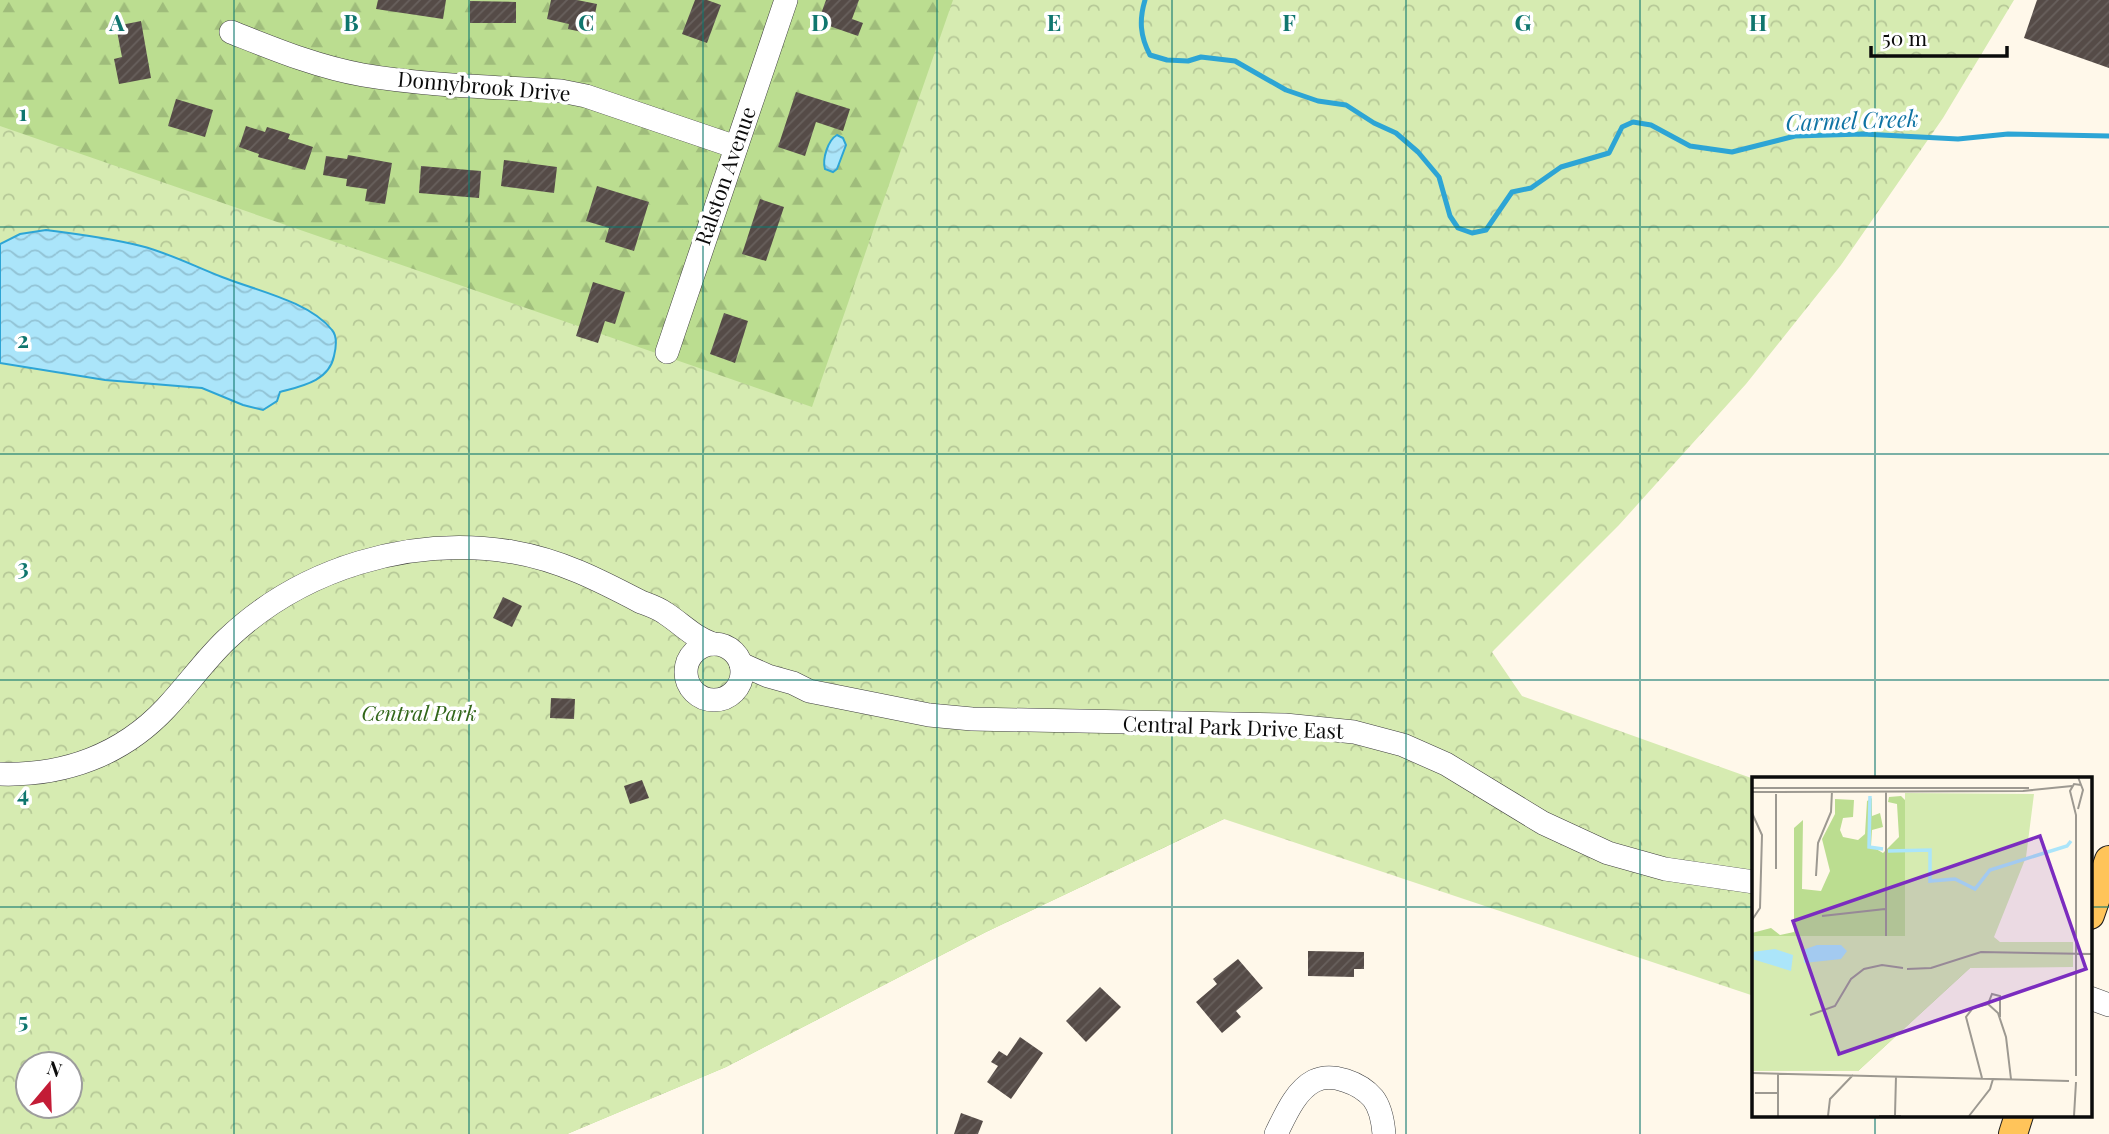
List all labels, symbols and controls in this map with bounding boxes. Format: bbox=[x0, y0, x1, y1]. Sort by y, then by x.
text: A bbox=[108, 6, 125, 37]
text: B bbox=[343, 6, 359, 37]
text: C bbox=[578, 6, 594, 37]
text: D bbox=[811, 6, 829, 37]
text: E bbox=[1047, 6, 1061, 37]
text: F bbox=[1282, 6, 1296, 37]
text: G bbox=[1515, 6, 1532, 37]
text: H bbox=[1749, 6, 1767, 37]
scale bar bbox=[1871, 14, 2008, 58]
text: 50 m bbox=[1882, 23, 1928, 51]
street label: Donnybrook Drive bbox=[396, 63, 572, 107]
text: 1 bbox=[19, 96, 28, 127]
street label: Ralston Avenue bbox=[687, 102, 761, 248]
water label: Carmel Creek bbox=[1785, 102, 1919, 137]
text: 2 bbox=[17, 323, 29, 354]
text: 3 bbox=[17, 550, 29, 581]
park label: Central Park bbox=[361, 698, 477, 726]
street label: Central Park Drive East bbox=[1122, 708, 1344, 744]
text: 4 bbox=[17, 777, 29, 808]
inset map bbox=[1752, 777, 2092, 1116]
text: 5 bbox=[18, 1004, 28, 1035]
north arrow bbox=[14, 1050, 84, 1120]
text: N bbox=[44, 1053, 66, 1083]

